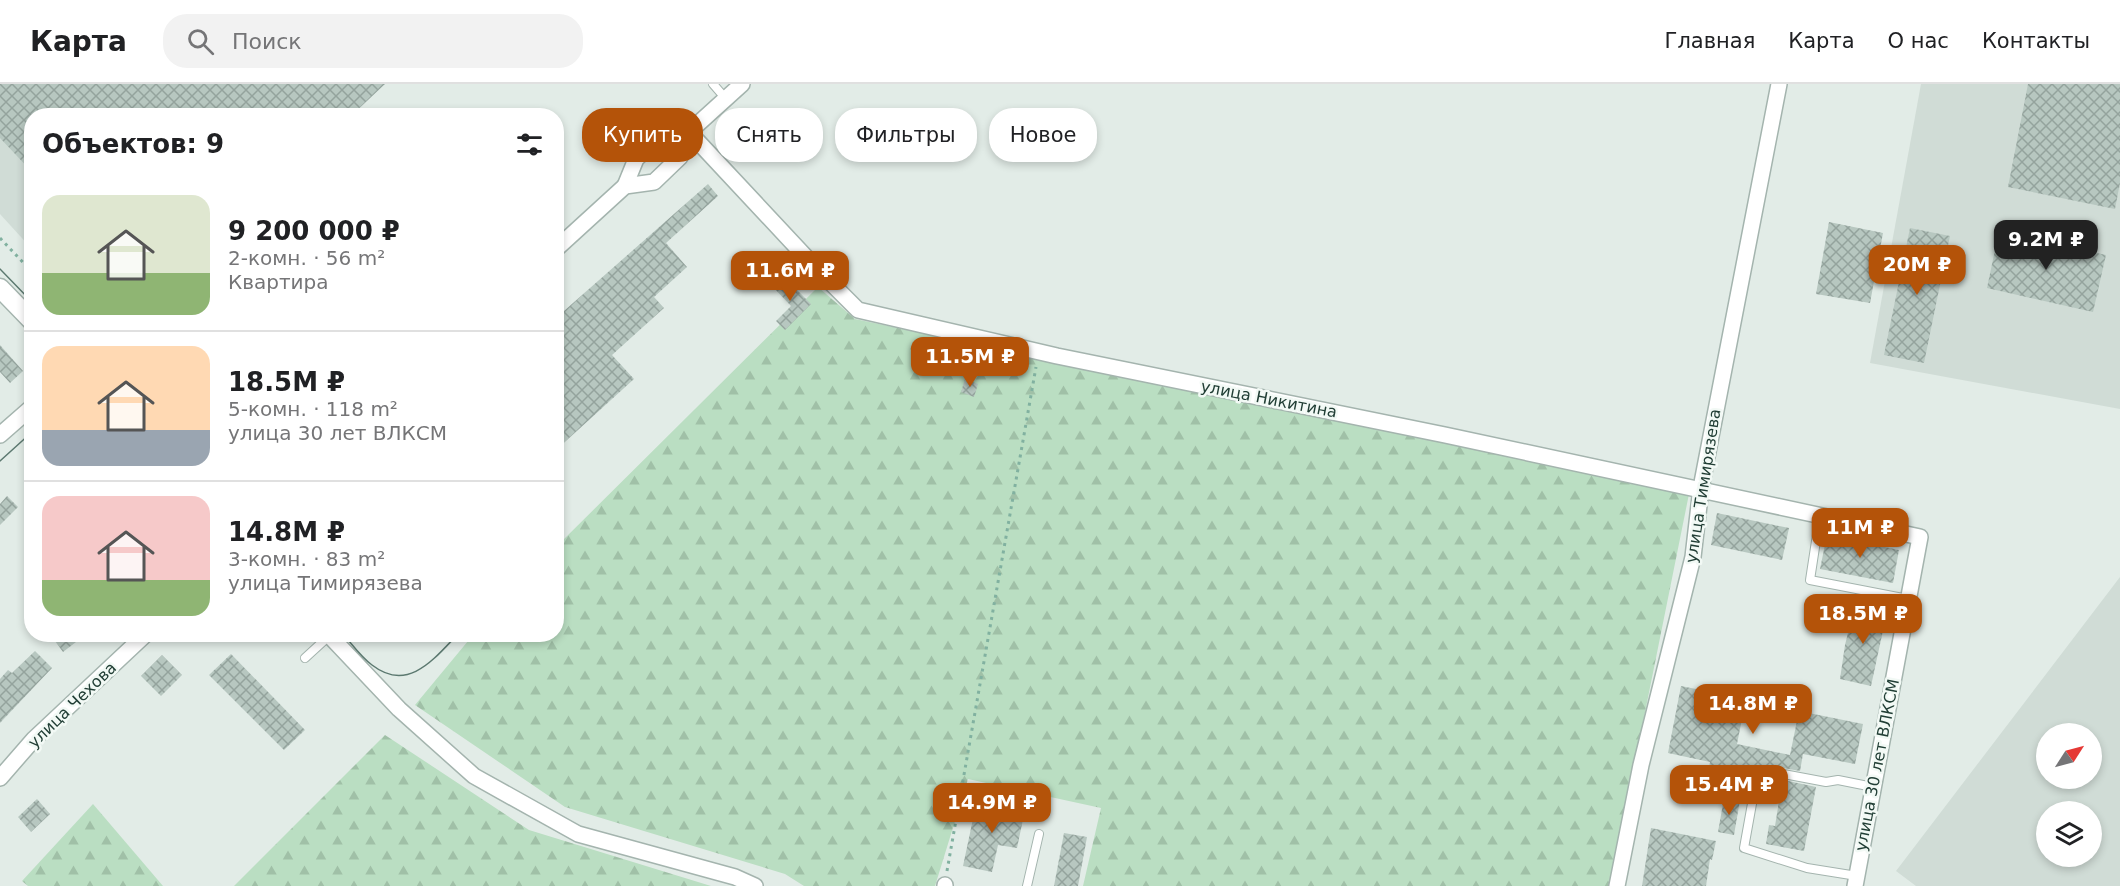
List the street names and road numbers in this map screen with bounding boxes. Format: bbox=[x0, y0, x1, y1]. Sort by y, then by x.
street label: улица Никитина bbox=[1199, 376, 1339, 422]
street label: улица Тимирязева bbox=[1681, 408, 1725, 564]
street label: улица Чехова bbox=[24, 658, 120, 752]
street label: улица 30 лет ВЛКСМ bbox=[1851, 677, 1903, 853]

